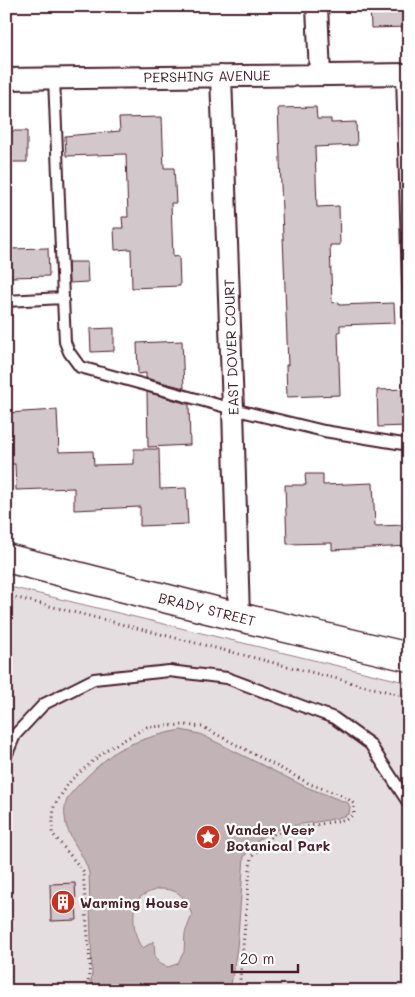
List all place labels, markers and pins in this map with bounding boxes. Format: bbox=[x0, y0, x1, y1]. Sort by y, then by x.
place label: Vander Veer Botanical Park bbox=[226, 820, 330, 855]
place icon: Vander Veer Botanical Park bbox=[195, 824, 221, 850]
building icon: Warming House bbox=[50, 889, 76, 915]
place label: Warming House bbox=[80, 893, 188, 912]

